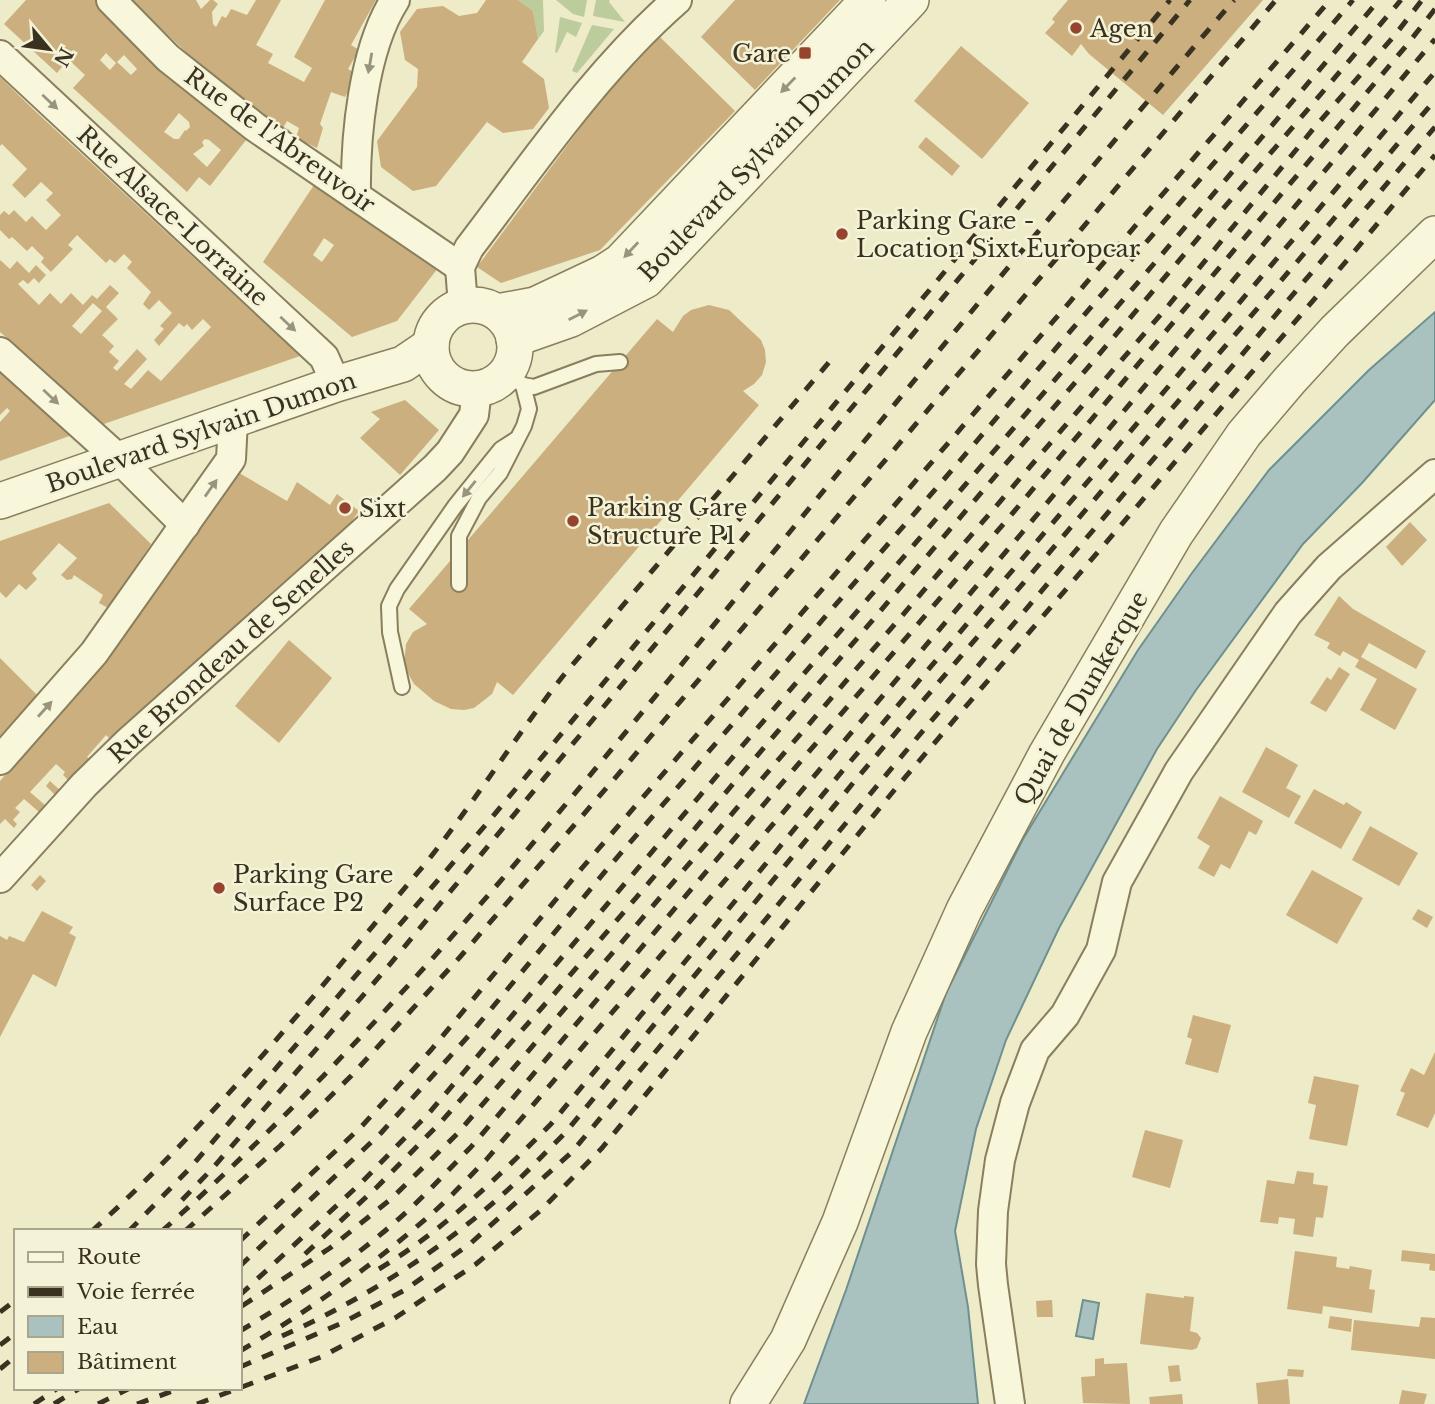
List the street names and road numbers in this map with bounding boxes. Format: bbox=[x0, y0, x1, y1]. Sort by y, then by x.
street label: Boulevard Sylvain Dumon bbox=[632, 33, 880, 287]
street label: Rue de l'Abreuvoir bbox=[179, 61, 381, 219]
street label: Rue Alsace-Lorraine bbox=[72, 120, 274, 312]
street label: Boulevard Sylvain Dumon bbox=[42, 365, 360, 499]
street label: Rue Brondeau de Senelles bbox=[102, 533, 360, 769]
street label: Quai de Dunkerque bbox=[1008, 586, 1154, 810]

